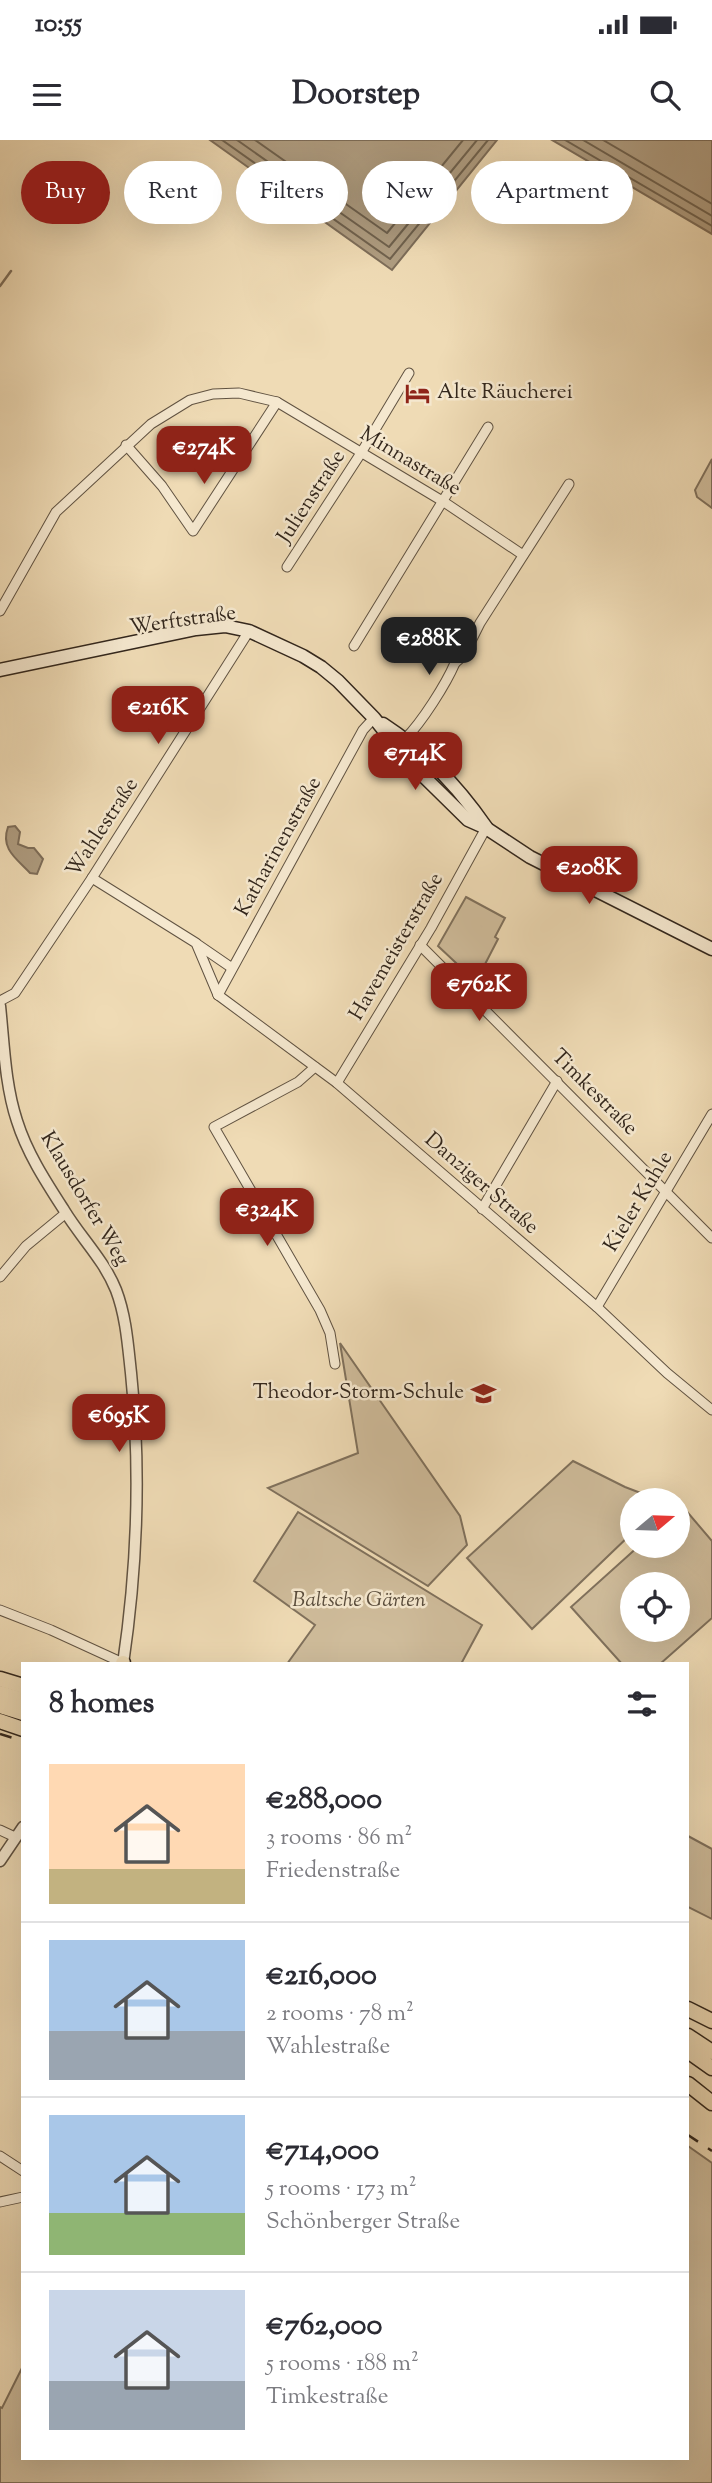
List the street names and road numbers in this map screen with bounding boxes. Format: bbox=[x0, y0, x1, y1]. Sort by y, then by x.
street label: Minnastraße bbox=[354, 420, 466, 504]
street label: Julienstraße bbox=[270, 444, 353, 550]
street label: Werftstraße bbox=[128, 599, 238, 643]
street label: Wahlestraße bbox=[60, 772, 146, 884]
street label: Katharinenstraße bbox=[228, 772, 330, 922]
street label: Havemeisterstraße bbox=[343, 868, 451, 1026]
street label: Timkestraße bbox=[544, 1043, 644, 1143]
street label: Klausdorfer Weg bbox=[32, 1126, 136, 1272]
street label: Danziger Straße bbox=[417, 1126, 545, 1242]
street label: Kieler Kuhle bbox=[597, 1146, 681, 1258]

